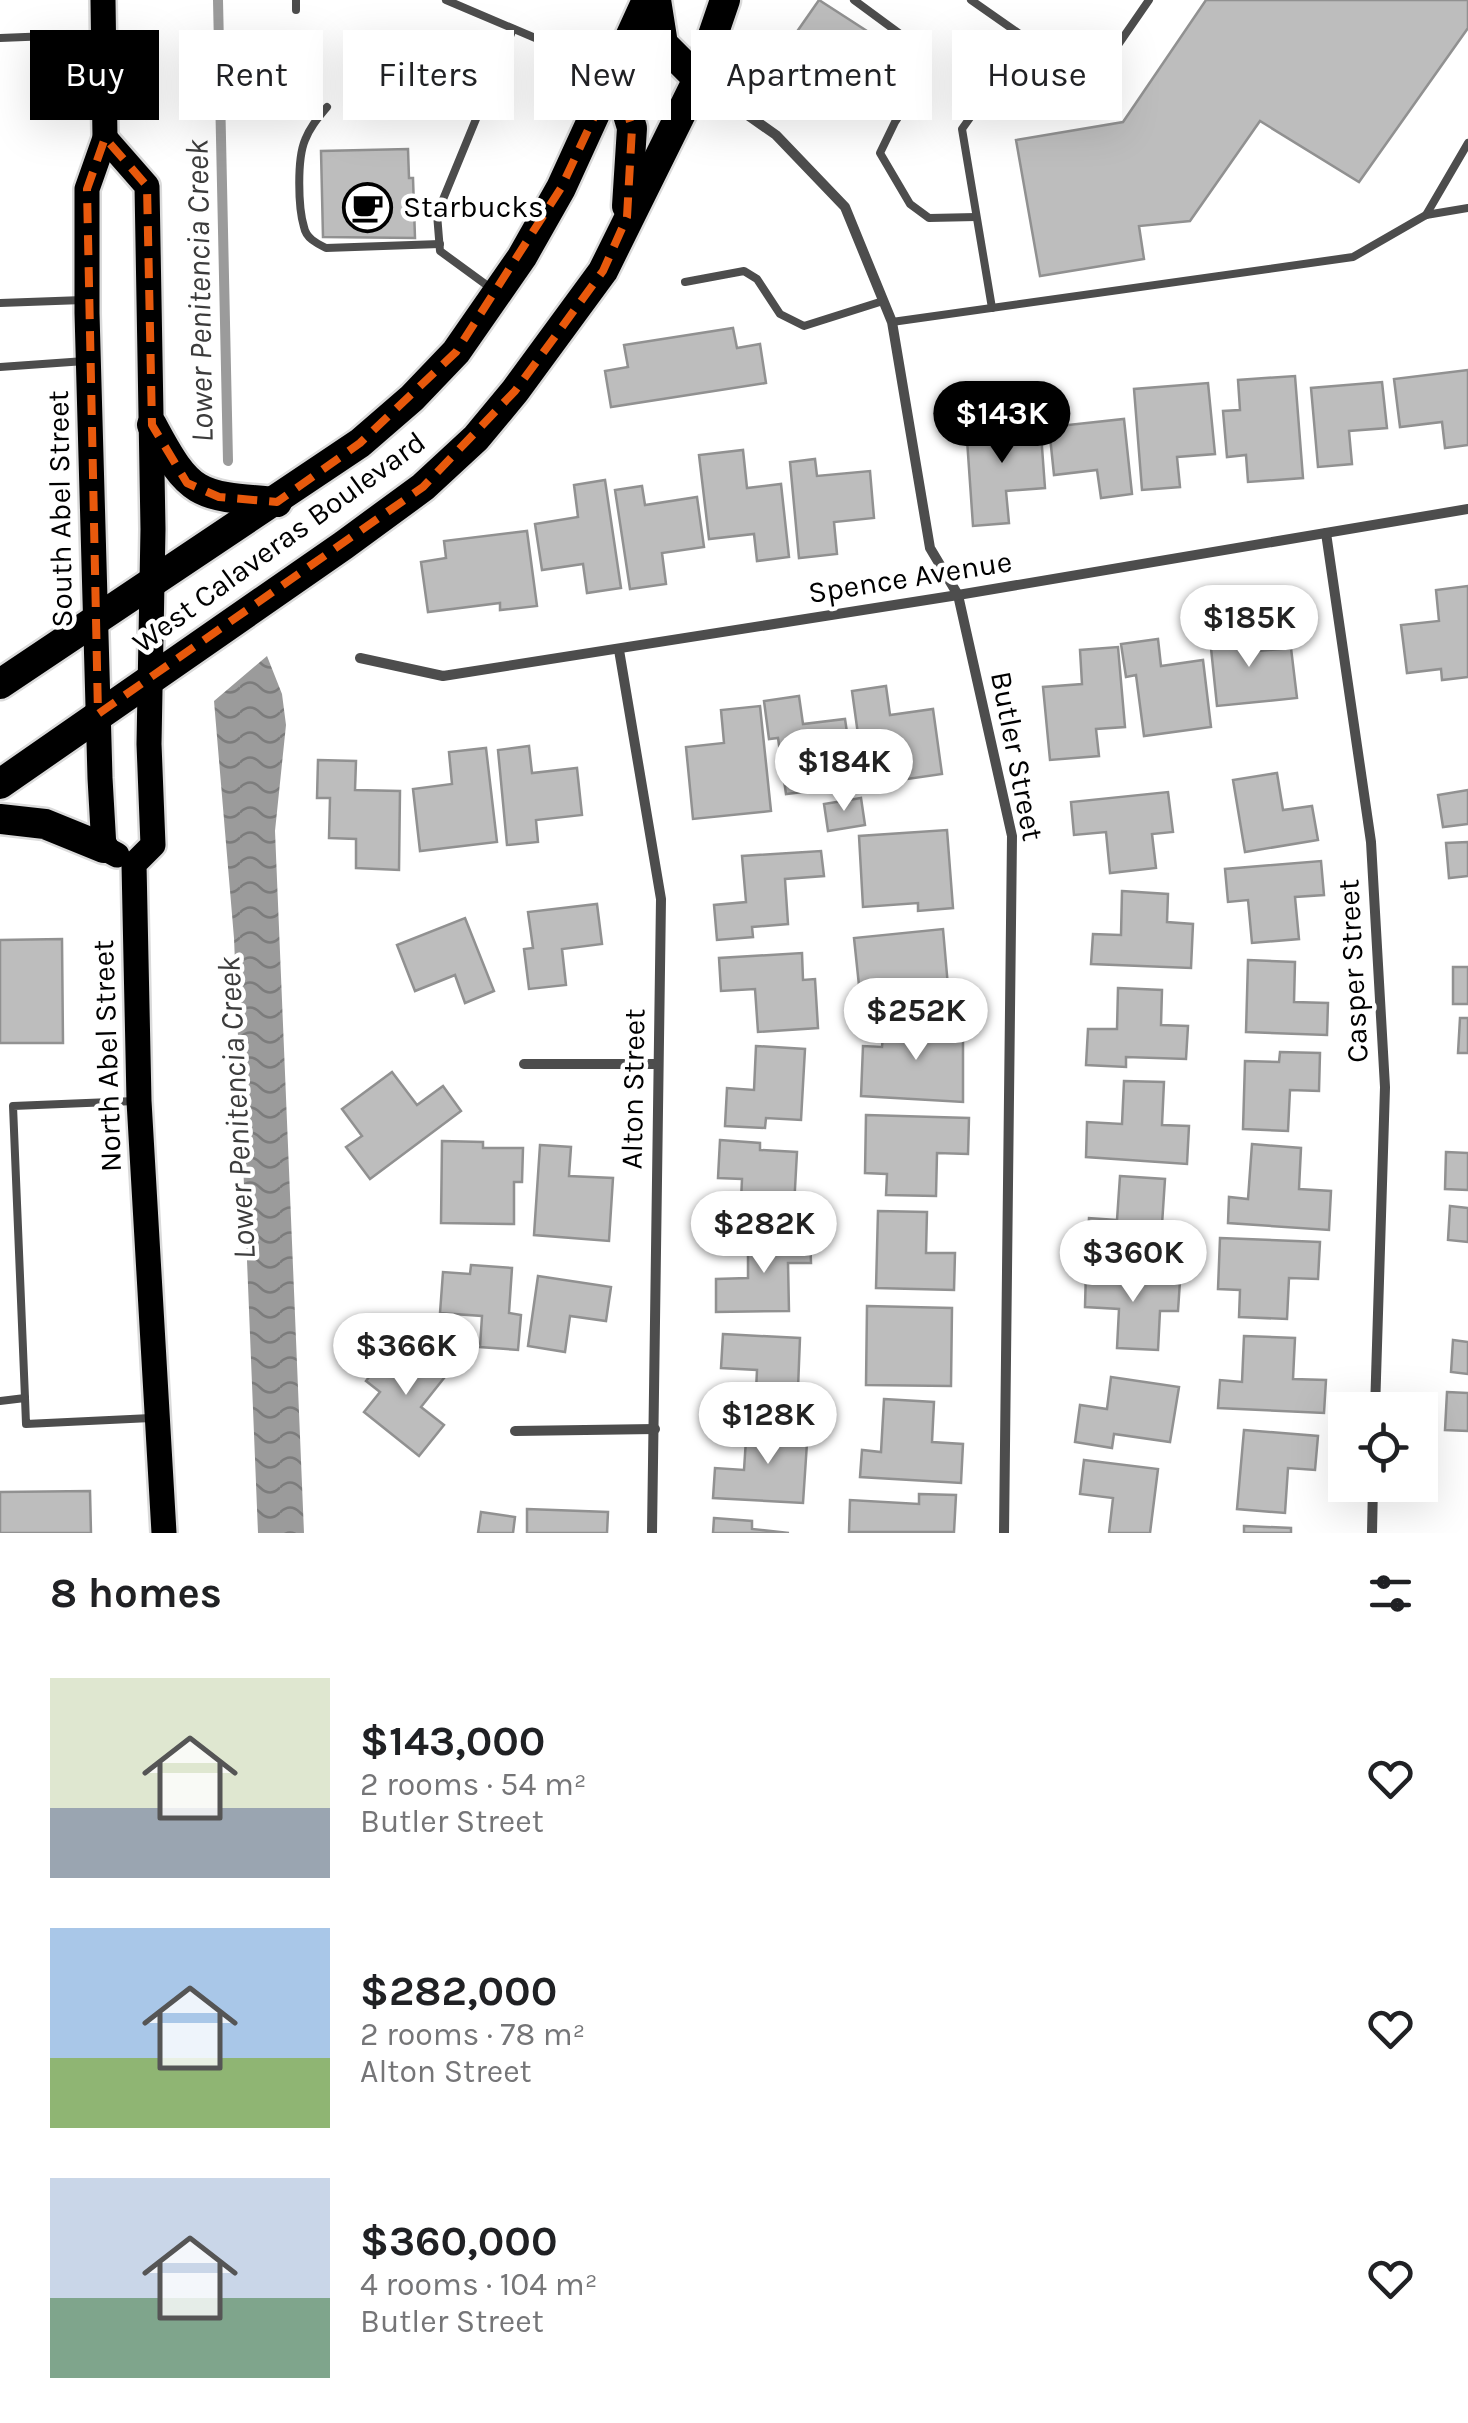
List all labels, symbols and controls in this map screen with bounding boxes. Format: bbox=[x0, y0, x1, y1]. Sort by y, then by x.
chip: Buy bbox=[30, 30, 159, 120]
chip: Rent bbox=[179, 30, 323, 120]
chip: Filters bbox=[343, 30, 514, 120]
chip: New bbox=[534, 30, 671, 120]
chip: Apartment bbox=[691, 30, 932, 120]
chip: House bbox=[952, 30, 1122, 120]
water label: Lower Penitencia Creek bbox=[178, 138, 221, 443]
cafe icon: Starbucks bbox=[342, 181, 394, 233]
place label: Starbucks bbox=[403, 189, 544, 225]
pin: $143K bbox=[932, 381, 1072, 466]
street label: South Abel Street bbox=[40, 390, 80, 628]
text: $143K bbox=[955, 395, 1049, 432]
street label: West Calaveras Boulevard bbox=[126, 424, 432, 660]
street label: Spence Avenue bbox=[805, 543, 1015, 611]
pin: $185K bbox=[1179, 585, 1319, 670]
text: $185K bbox=[1202, 599, 1296, 636]
street label: Butler Street bbox=[983, 668, 1051, 844]
pin: $184K bbox=[774, 729, 914, 814]
text: $184K bbox=[797, 743, 891, 780]
street label: Casper Street bbox=[1330, 878, 1376, 1064]
street label: North Abel Street bbox=[85, 939, 129, 1173]
water label: Lower Penitencia Creek bbox=[210, 955, 263, 1260]
pin: $252K bbox=[846, 978, 986, 1063]
text: $252K bbox=[866, 992, 966, 1029]
street label: Alton Street bbox=[614, 1008, 652, 1170]
pin: $282K bbox=[694, 1191, 834, 1276]
text: $282K bbox=[713, 1205, 815, 1242]
pin: $360K bbox=[1063, 1220, 1203, 1305]
text: $360K bbox=[1082, 1234, 1184, 1271]
pin: $366K bbox=[336, 1313, 476, 1398]
text: $366K bbox=[355, 1327, 457, 1364]
pin: $128K bbox=[698, 1382, 838, 1467]
map controls bbox=[1328, 1392, 1438, 1502]
button: locate bbox=[1328, 1392, 1438, 1502]
text: $128K bbox=[721, 1396, 815, 1433]
icon: filters bbox=[1363, 1566, 1418, 1621]
text: 8 homes bbox=[50, 1568, 222, 1618]
text: $143,000 bbox=[360, 1716, 545, 1766]
icon: home bbox=[130, 1718, 250, 1838]
icon: heart bbox=[1363, 1751, 1418, 1806]
text: 2 rooms · 54 m² bbox=[360, 1766, 587, 1803]
text: Butler Street bbox=[360, 1803, 544, 1840]
text: $282,000 bbox=[360, 1966, 557, 2016]
icon: home bbox=[130, 1968, 250, 2088]
icon: heart bbox=[1363, 2001, 1418, 2056]
text: 2 rooms · 78 m² bbox=[360, 2016, 585, 2053]
text: Alton Street bbox=[360, 2053, 532, 2090]
text: $360,000 bbox=[360, 2216, 557, 2266]
icon: home bbox=[130, 2218, 250, 2338]
icon: heart bbox=[1363, 2251, 1418, 2306]
text: 4 rooms · 104 m² bbox=[360, 2266, 598, 2303]
text: Butler Street bbox=[360, 2303, 544, 2340]

